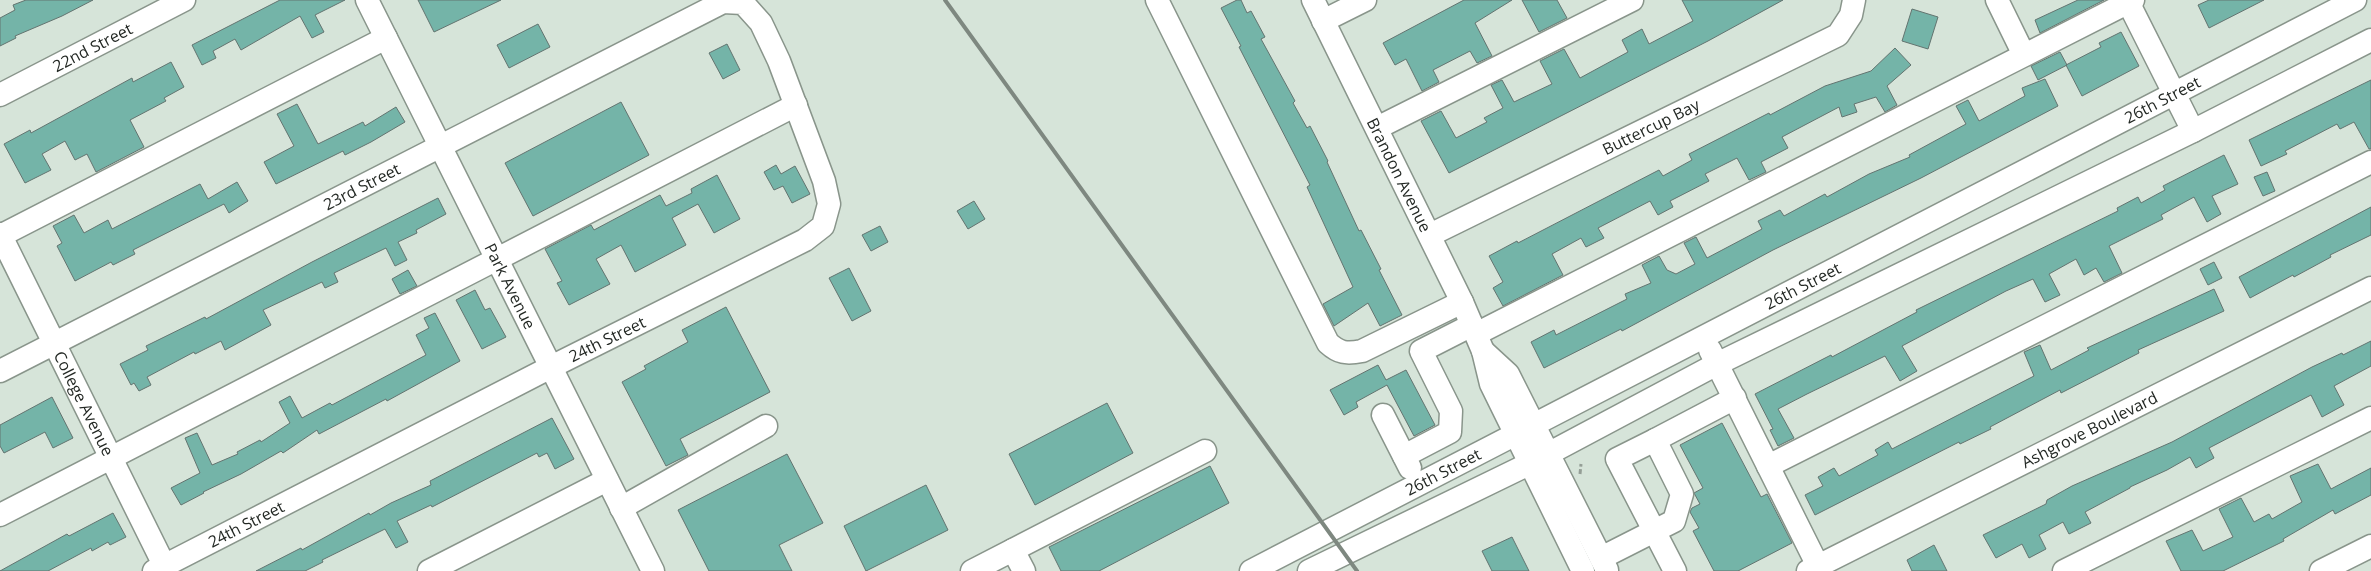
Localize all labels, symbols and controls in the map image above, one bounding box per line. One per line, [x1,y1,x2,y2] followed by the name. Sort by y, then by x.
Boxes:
[49,17,136,77] street label: 22nd Street
[2121,71,2204,128] street label: 26th Street
[1599,93,1704,160] street label: Buttercup Bay
[1362,114,1437,236] street label: Brandon Avenue
[319,158,404,215] street label: 23rd Street
[480,239,541,333] street label: Park Avenue
[1761,257,1845,314] street label: 26th Street
[565,311,649,367] street label: 24th Street
[49,347,119,459] street label: College Avenue
[2018,386,2161,473] street label: Ashgrove Boulevard
[1401,443,1485,501] street label: 26th Street
[204,495,288,553] street label: 24th Street

